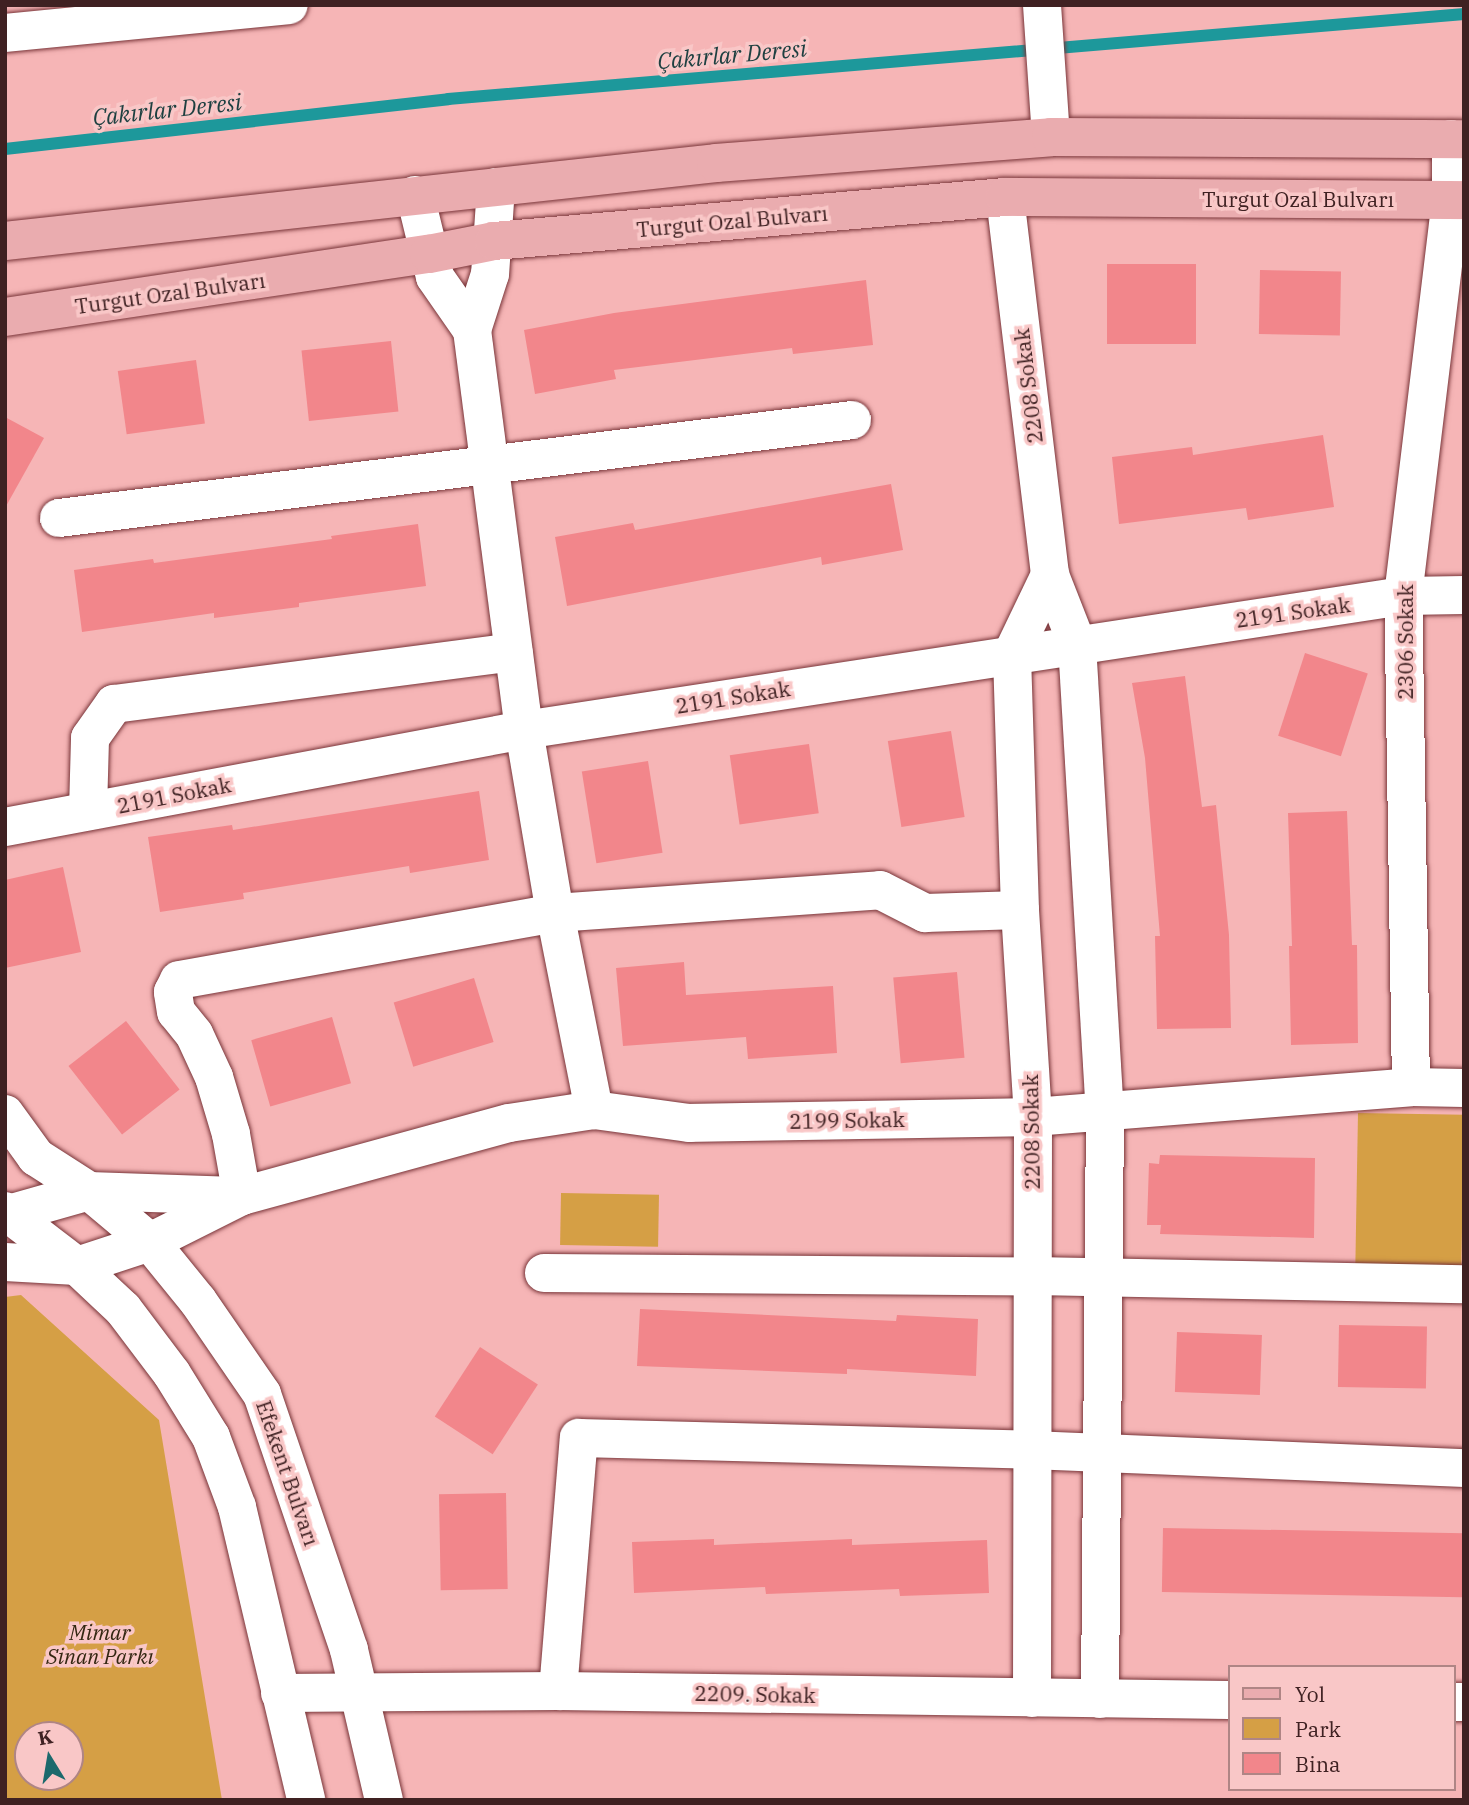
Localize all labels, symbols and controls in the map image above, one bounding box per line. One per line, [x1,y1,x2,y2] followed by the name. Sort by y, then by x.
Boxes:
[656,34,808,74] water label: Çakırlar Deresi
[91,87,243,131] water label: Çakırlar Deresi
[1202,186,1394,212] street label: Turgut Ozal Bulvarı
[635,200,829,242] street label: Turgut Ozal Bulvarı
[73,267,267,319] street label: Turgut Ozal Bulvarı
[1008,327,1048,445] street label: 2208 Sokak
[1392,584,1418,700] street label: 2306 Sokak
[1234,591,1352,633] street label: 2191 Sokak
[674,676,792,718] street label: 2191 Sokak
[115,772,233,818] street label: 2191 Sokak
[1017,1074,1045,1190] street label: 2208 Sokak
[789,1106,905,1134] street label: 2199 Sokak
[251,1397,325,1549] street label: Efekent Bulvarı
[46,1619,154,1669] park label: Mimar Sinan Parkı
[1228,1665,1455,1791] legend
[694,1680,816,1708] street label: 2209. Sokak
[1295,1680,1325,1708] text: Yol
[1295,1715,1341,1743] text: Park
[14,1721,84,1791] north arrow
[36,1724,55,1751] text: K
[1295,1750,1341,1778] text: Bina

